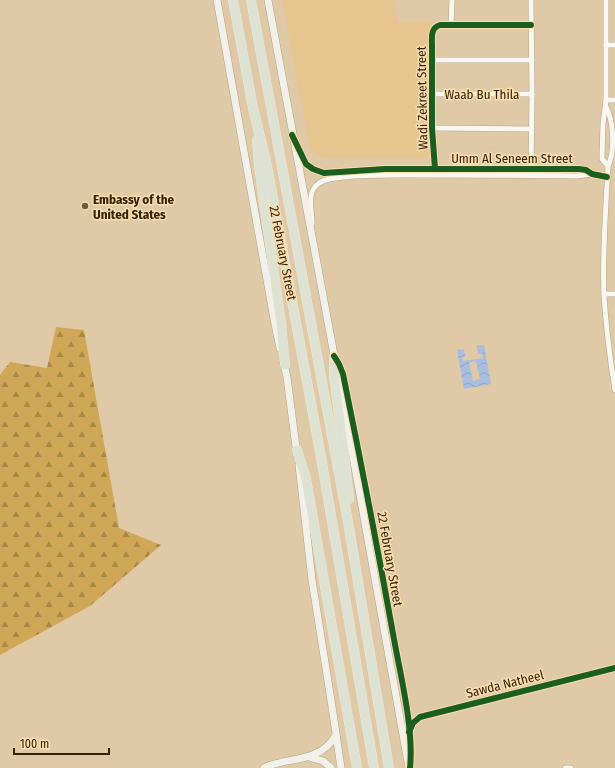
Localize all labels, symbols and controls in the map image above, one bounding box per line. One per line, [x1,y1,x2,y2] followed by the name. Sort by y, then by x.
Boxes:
[414,45,430,150] street label: Wadi Zekreet Street
[445,87,519,102] street label: Waab Bu Thila
[451,151,574,166] street label: Umm Al Seneem Street
[93,192,175,222] place label: Embassy of the United States
[80,201,90,211] marker: Embassy of the United States
[266,204,300,302] street label: 22 February Street
[374,510,406,608] street label: 22 February Street
[465,667,546,701] street label: Sawda Natheel
[14,730,109,756] scale bar
[20,737,49,751] text: 100 m

